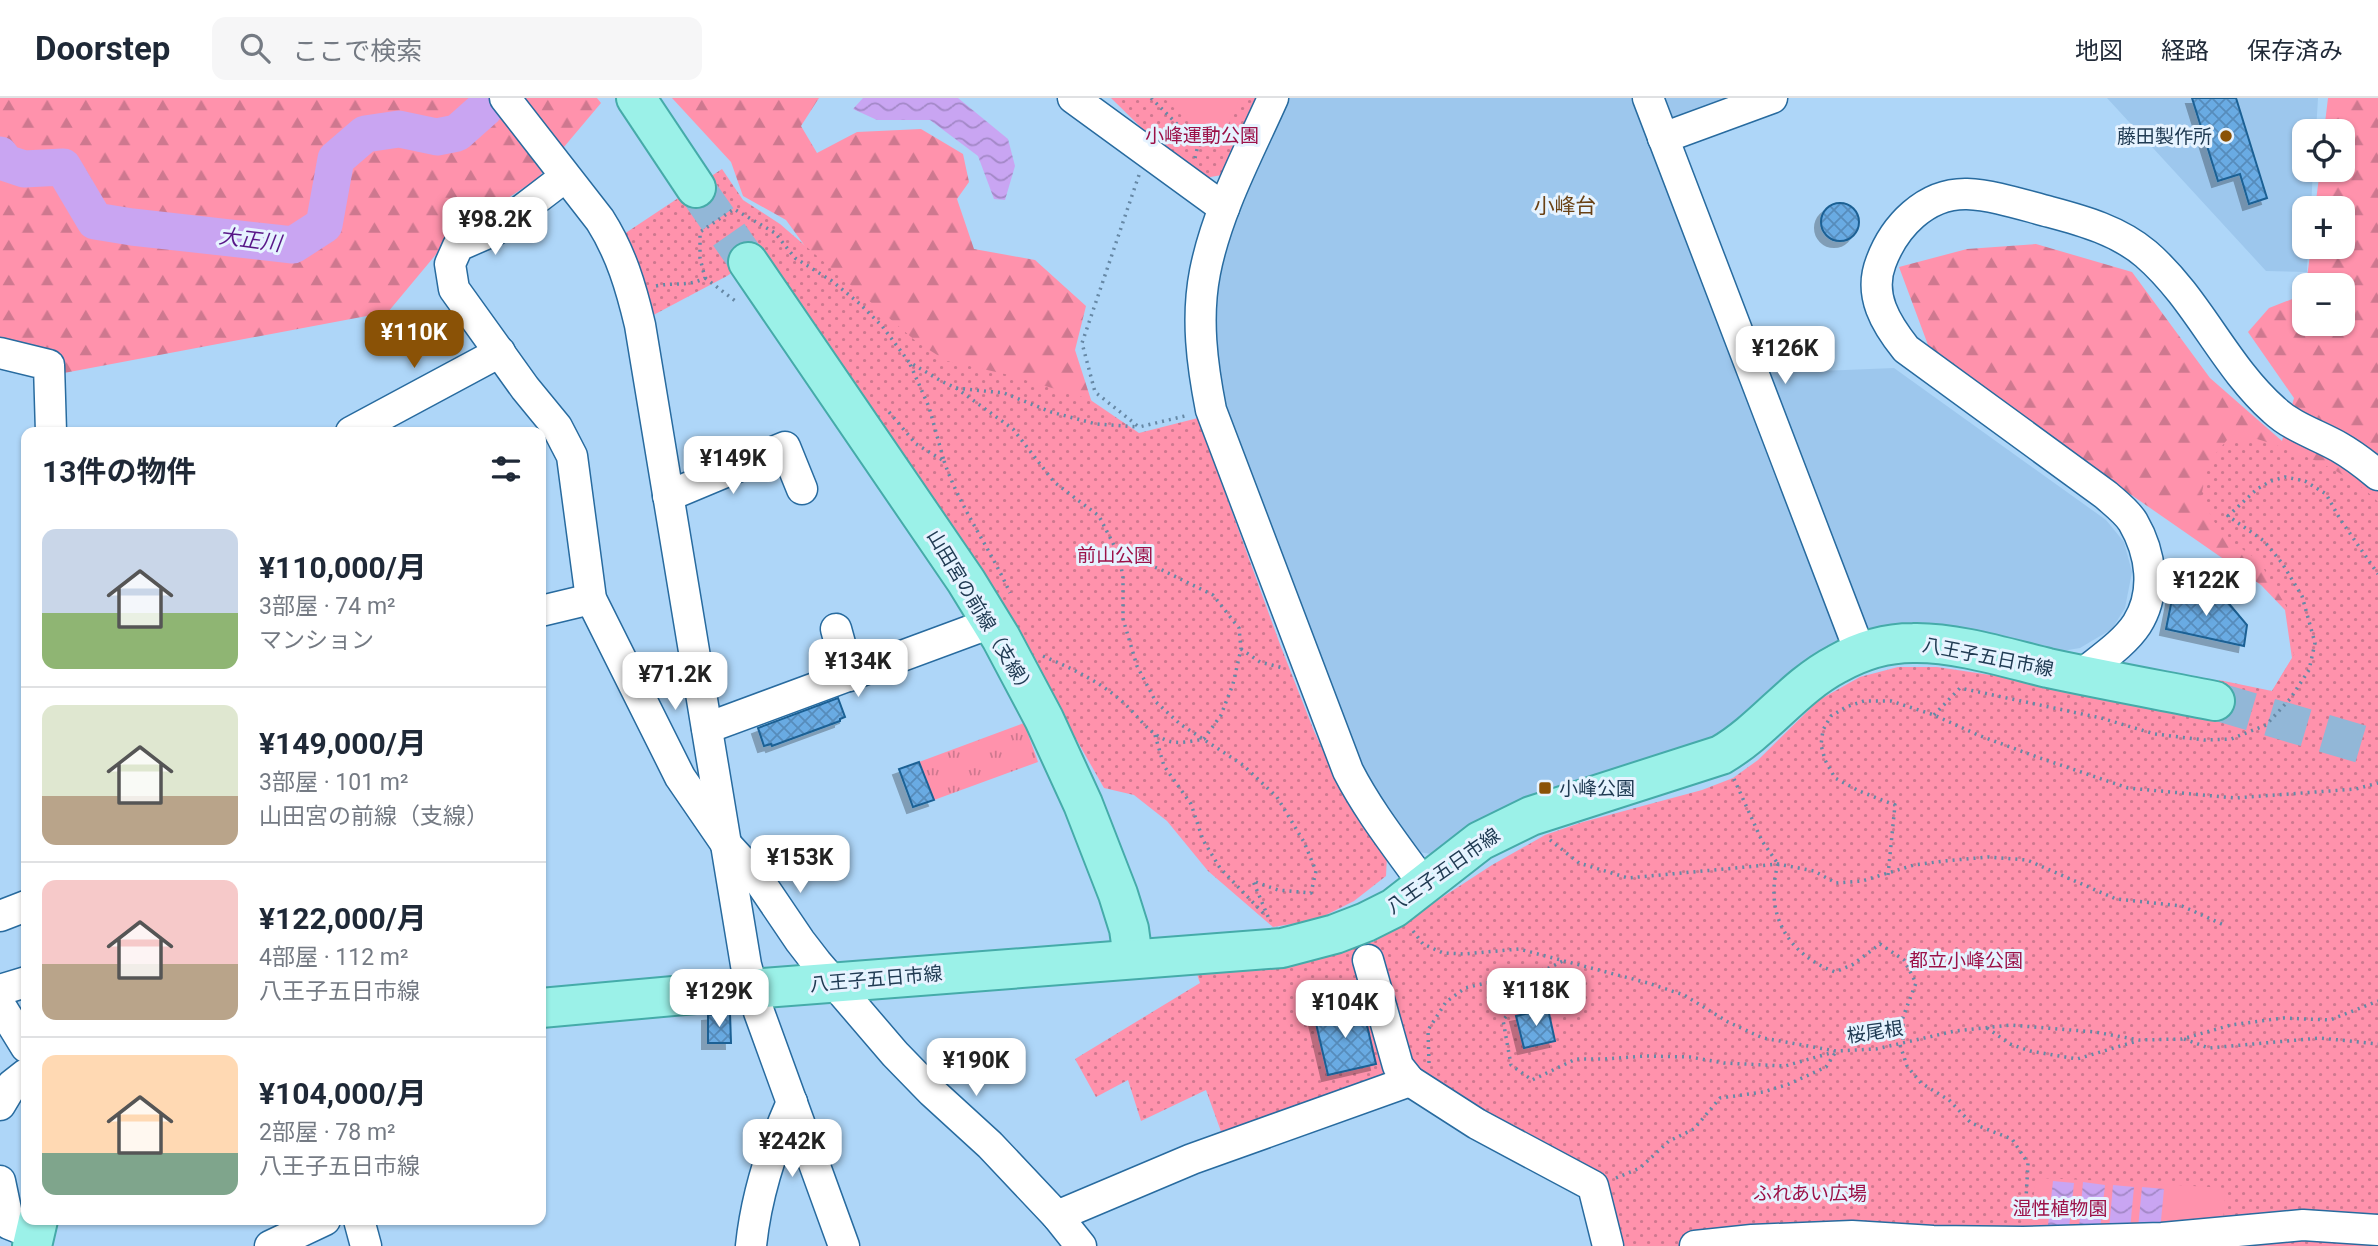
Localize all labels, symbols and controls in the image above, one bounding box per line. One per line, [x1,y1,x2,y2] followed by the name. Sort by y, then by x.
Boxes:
[212,17,702,80] search box
[35,29,170,68] text: Doorstep
[236,29,274,67] icon: search
[292,36,422,66] text: ここで検索
[2075,37,2123,65] text: 地図
[2161,37,2209,65] text: 経路
[2247,37,2343,65] text: 保存済み
[2292,119,2355,336] map controls
[2292,119,2355,182] button: locate
[1145,124,1259,147] park label: 小峰運動公園
[2117,125,2212,148] place label: 藤田製作所
[2218,128,2234,144] marker: 藤田製作所
[1534,194,1597,218] district label: 小峰台
[2292,196,2355,259] button: +
[438,198,552,257] pin: ¥98.2K
[458,206,532,233] text: ¥98.2K
[217,224,285,256] water label: 大正川
[2292,273,2355,336] button: −
[365,310,463,370] pin: ¥110K
[381,319,447,346] text: ¥110K
[1736,327,1834,386] pin: ¥126K
[1752,335,1818,362] text: ¥126K
[684,436,782,496] pin: ¥149K
[700,445,766,472] text: ¥149K
[487,450,525,488] icon: filters
[42,454,196,489] text: 13件の物件
[922,526,1040,700] street label: 山田宮の前線（支線）
[1077,544,1153,567] park label: 前山公園
[259,550,427,585] text: ¥110,000/月
[98,557,182,641] icon: home
[2157,559,2255,618] pin: ¥122K
[2173,567,2239,594] text: ¥122K
[259,593,396,620] text: 3部屋 · 74 m²
[259,627,374,654] text: マンション
[1921,633,2055,681] street label: 八王子五日市線
[809,640,907,699] pin: ¥134K
[825,648,891,675] text: ¥134K
[618,652,732,712] pin: ¥71.2K
[638,661,712,688] text: ¥71.2K
[259,726,427,761] text: ¥149,000/月
[98,733,182,817] icon: home
[259,769,408,796] text: 3部屋 · 101 m²
[1559,777,1635,800] place label: 小峰公園
[1537,780,1553,796] marker: 小峰公園
[259,803,489,830] text: 山田宮の前線（支線）
[1382,823,1504,919] street label: 八王子五日市線
[751,836,849,895] pin: ¥153K
[767,844,833,871] text: ¥153K
[259,901,427,936] text: ¥122,000/月
[98,908,182,992] icon: home
[259,944,408,971] text: 4部屋 · 112 m²
[1909,949,2023,972] park label: 都立小峰公園
[809,962,943,996] street label: 八王子五日市線
[1487,968,1585,1028] pin: ¥118K
[670,970,768,1029] pin: ¥129K
[1503,977,1569,1004] text: ¥118K
[259,978,420,1005] text: 八王子五日市線
[686,978,752,1005] text: ¥129K
[1296,981,1394,1040] pin: ¥104K
[1312,989,1378,1016] text: ¥104K
[1845,1017,1905,1047] street label: 桜尾根
[927,1038,1025,1098] pin: ¥190K
[943,1047,1009,1074] text: ¥190K
[259,1076,427,1111] text: ¥104,000/月
[98,1083,182,1167] icon: home
[259,1119,396,1146] text: 2部屋 · 78 m²
[743,1119,841,1179] pin: ¥242K
[759,1128,825,1155] text: ¥242K
[259,1153,420,1180] text: 八王子五日市線
[1753,1182,1867,1205] park label: ふれあい広場
[2012,1197,2108,1220] park label: 湿性植物園

